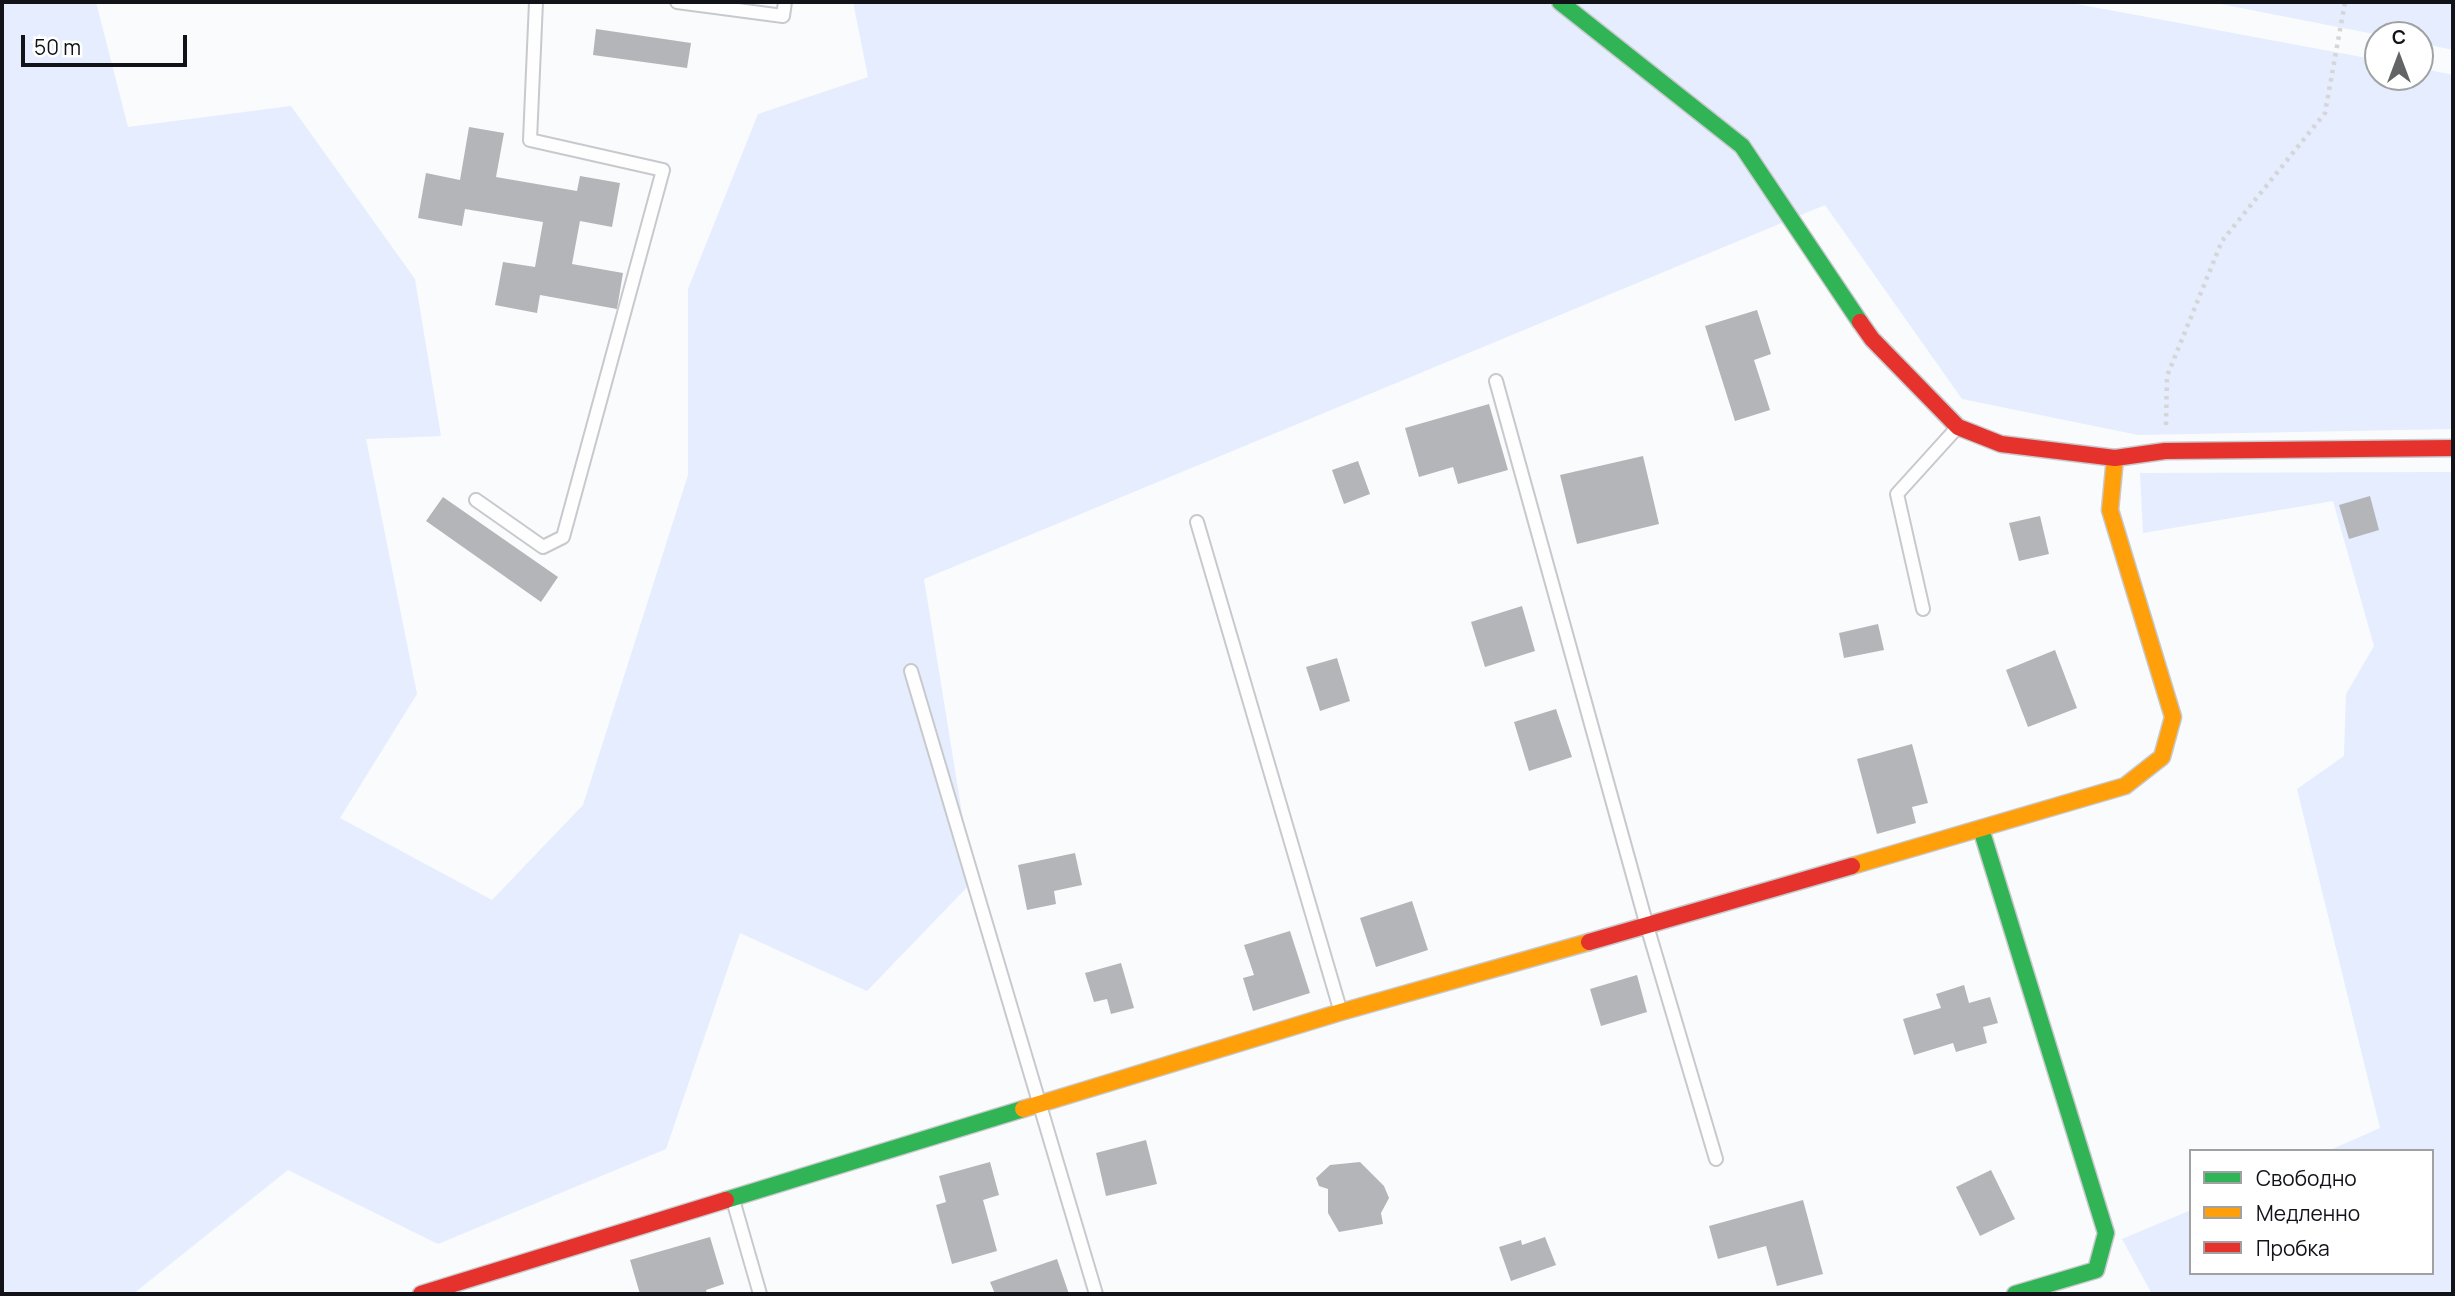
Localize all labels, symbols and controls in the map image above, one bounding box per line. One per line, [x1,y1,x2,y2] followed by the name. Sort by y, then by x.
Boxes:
[24,21,191,65] scale bar
[2364,21,2434,91] north arrow
[2392,24,2406,50] text: С
[34,33,81,61] text: 50 m
[2189,1149,2434,1275] legend
[2256,1164,2357,1192] text: Свободно
[2256,1199,2360,1227] text: Медленно
[2256,1234,2330,1262] text: Пробка

